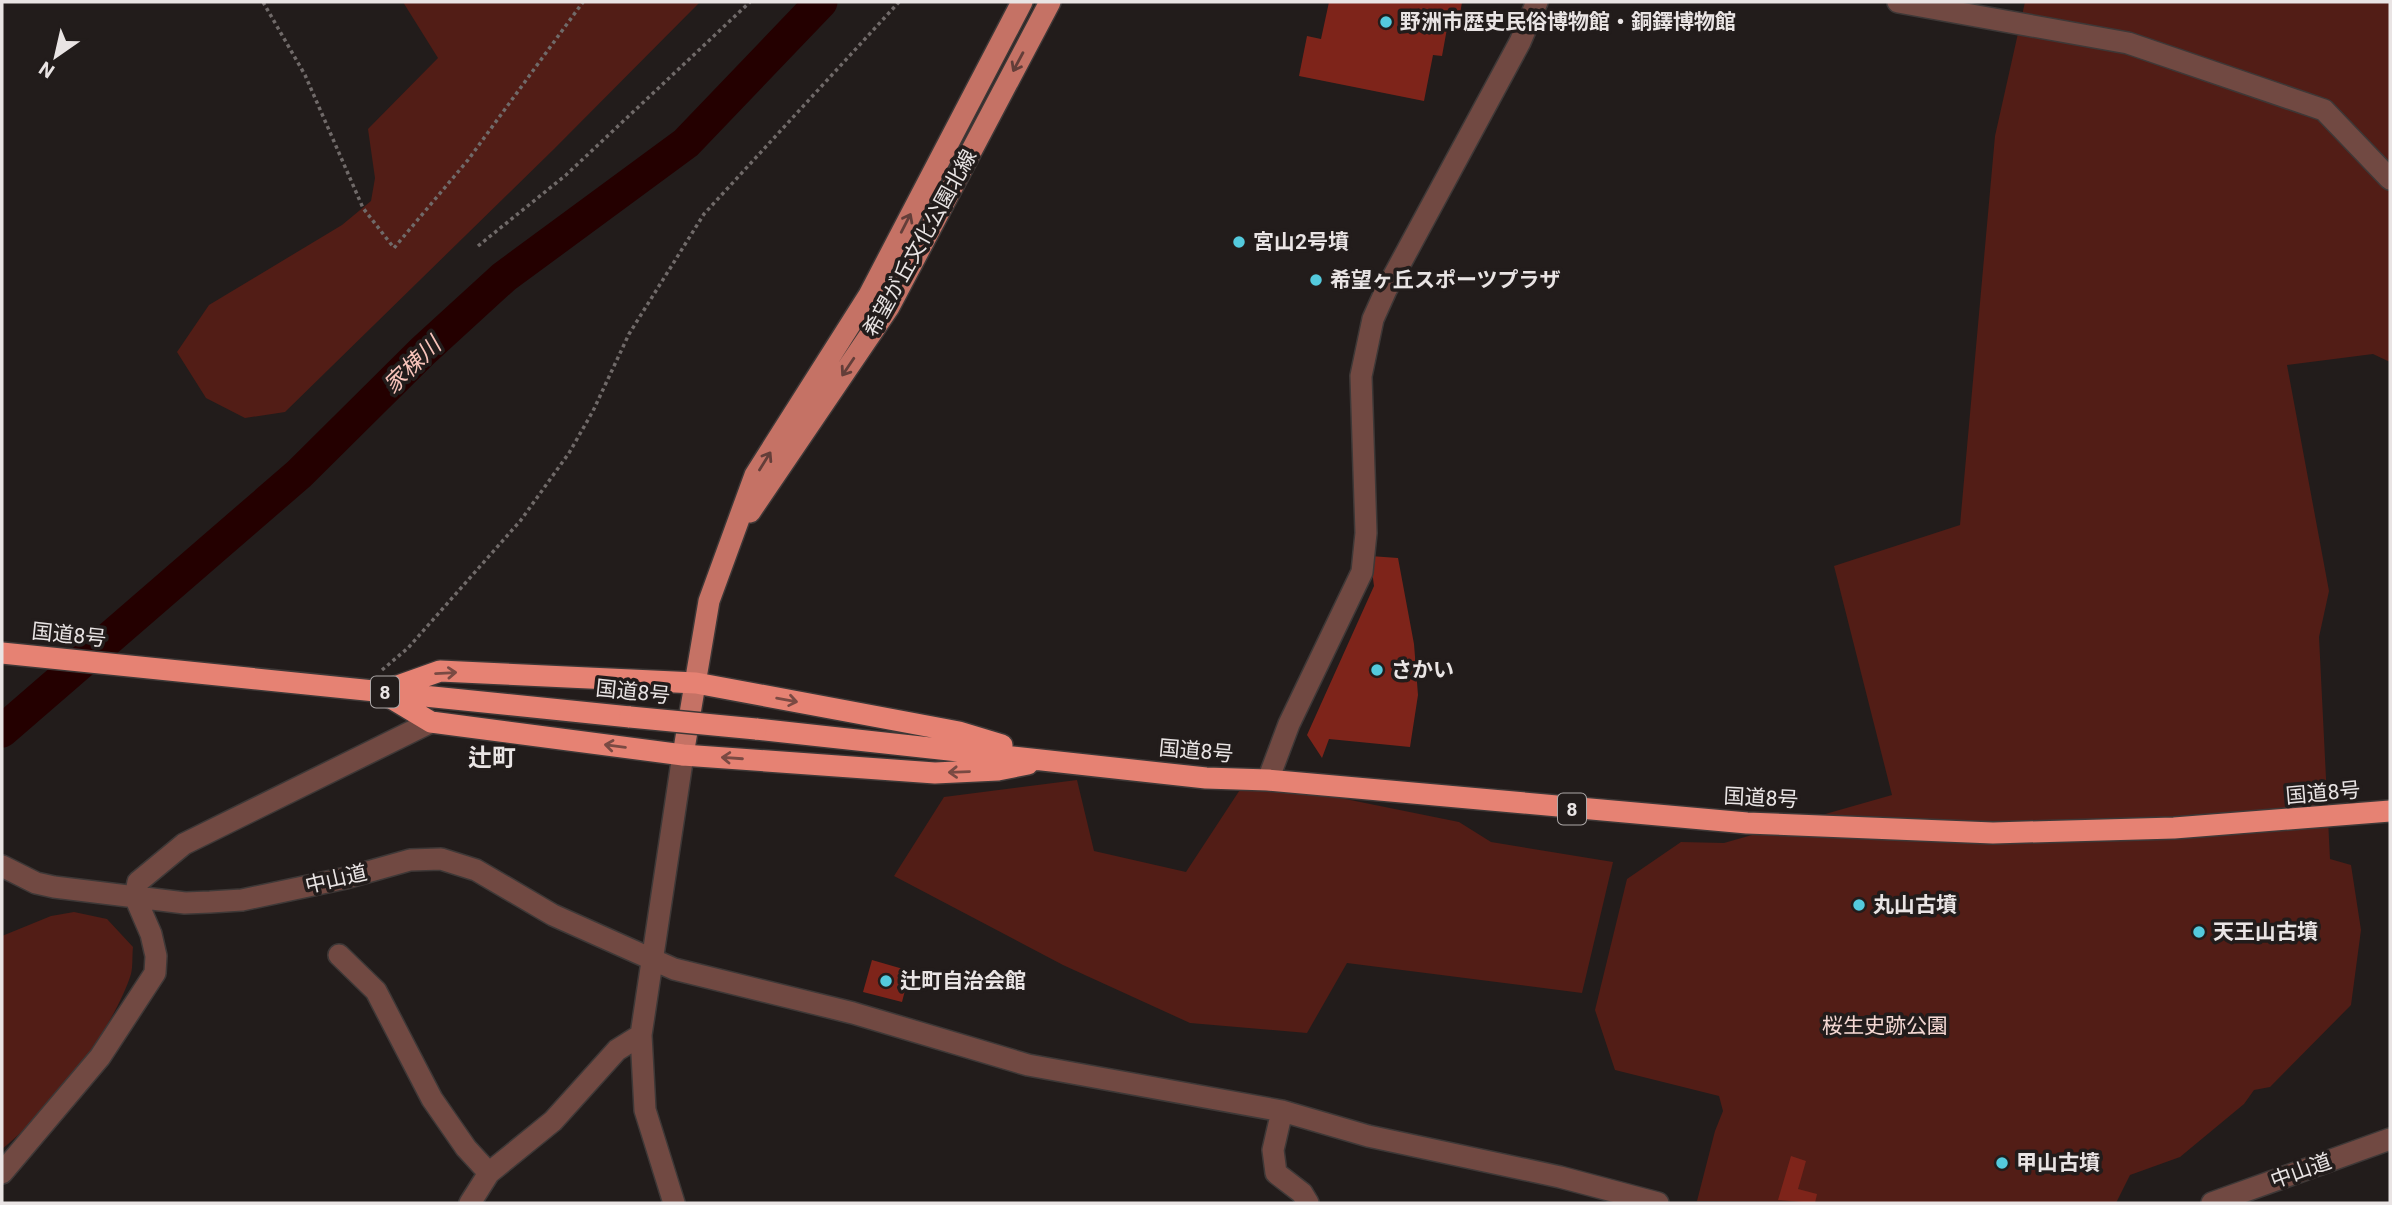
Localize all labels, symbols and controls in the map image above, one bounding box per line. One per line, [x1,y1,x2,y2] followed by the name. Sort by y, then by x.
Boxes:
[1400,10,1736,34] place label: 野洲市歴史民俗博物館・銅鐸博物館
[1378,14,1394,30] marker: 野洲市歴史民俗博物館・銅鐸博物館
[21,21,91,91] north arrow
[1011,51,1024,72] one-way arrow
[35,56,59,83] text: N
[859,145,981,341] street label: 希望が丘文化公園北線
[900,214,914,234] one-way arrow
[1253,230,1349,254] place label: 宮山2号墳
[1231,234,1247,250] marker: 宮山2号墳
[1330,268,1561,292] place label: 希望ヶ丘スポーツプラザ
[1308,272,1324,288] marker: 希望ヶ丘スポーツプラザ
[378,330,449,399] water label: 家棟川
[841,357,855,376] one-way arrow
[758,451,772,471] one-way arrow
[31,619,107,651] street label: 国道8号
[1391,658,1454,682] place label: さかい
[1369,662,1385,678] marker: さかい
[434,666,457,679] one-way arrow
[595,676,671,708] street label: 国道8号
[371,677,399,708] road number: 8
[775,694,798,707] one-way arrow
[1158,736,1234,766] street label: 国道8号
[604,740,627,753] one-way arrow
[468,744,516,772] district label: 辻町
[721,751,744,764] one-way arrow
[948,765,971,778] one-way arrow
[2285,778,2361,808] street label: 国道8号
[1723,784,1799,812] street label: 国道8号
[1558,794,1586,824] road number: 8
[303,860,369,898] street label: 中山道
[1873,893,1957,917] place label: 丸山古墳
[1851,897,1867,913] marker: 丸山古墳
[2213,920,2318,944] place label: 天王山古墳
[2191,924,2207,940] marker: 天王山古墳
[900,969,1026,993] place label: 辻町自治会館
[878,973,894,989] marker: 辻町自治会館
[1822,1014,1948,1038] park label: 桜生史跡公園
[2267,1149,2335,1193] street label: 中山道
[2016,1151,2100,1175] place label: 甲山古墳
[1994,1155,2010,1171] marker: 甲山古墳

